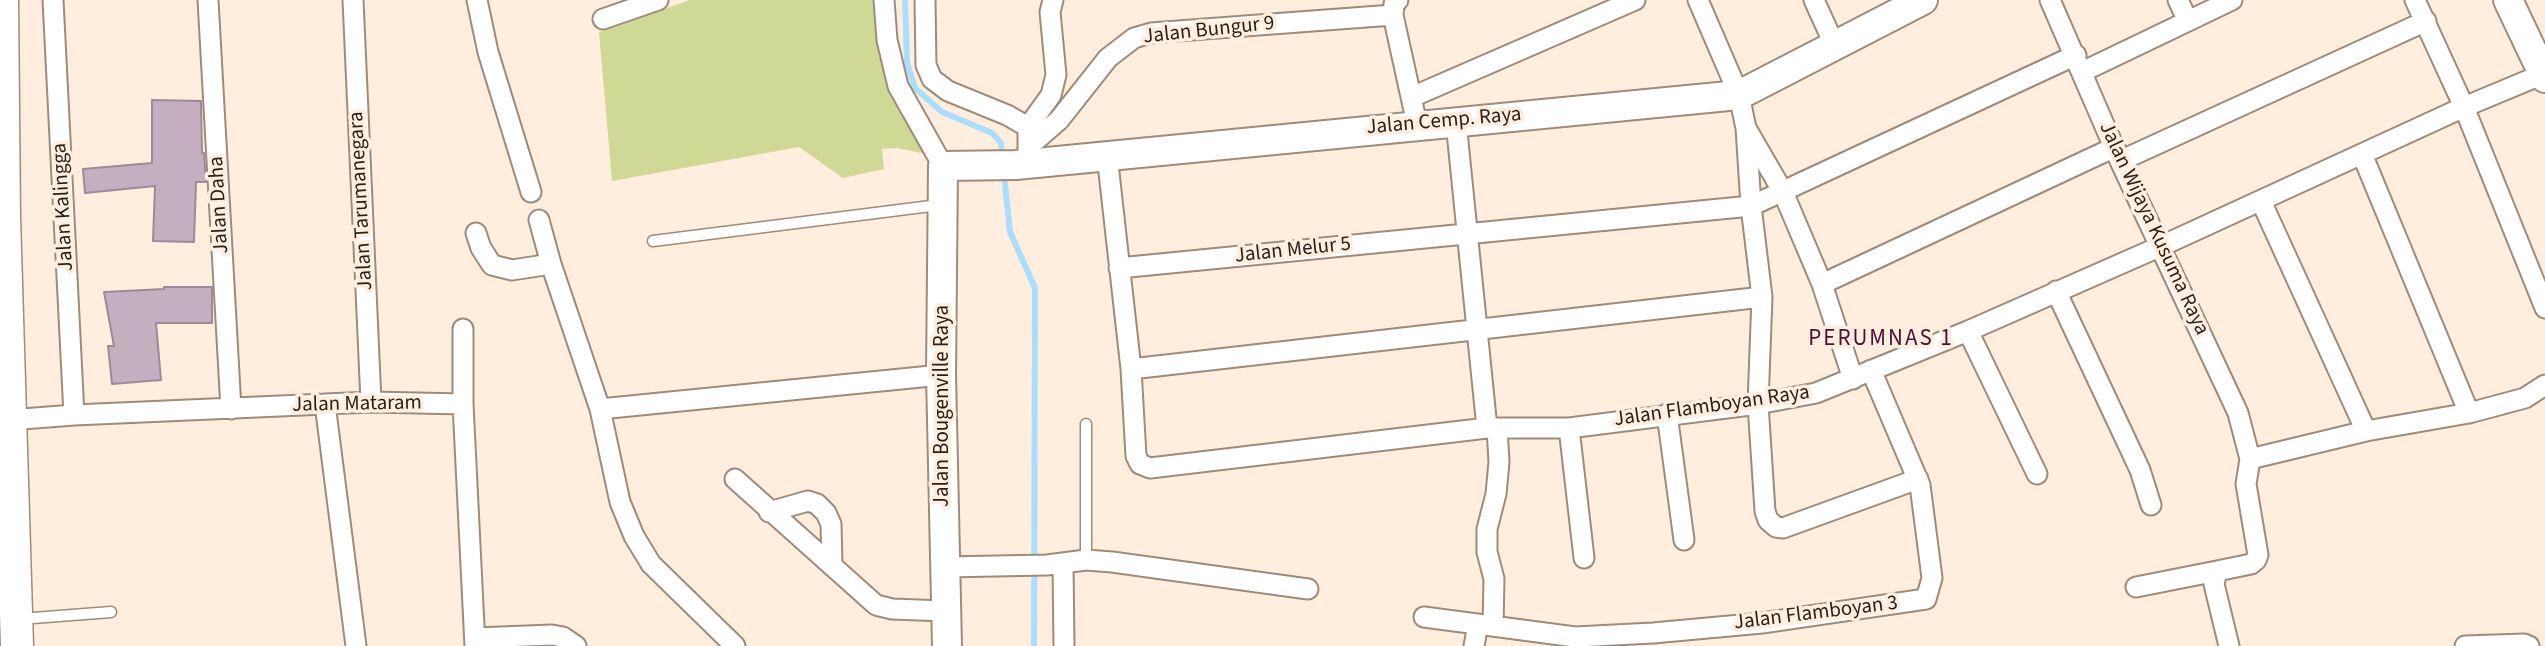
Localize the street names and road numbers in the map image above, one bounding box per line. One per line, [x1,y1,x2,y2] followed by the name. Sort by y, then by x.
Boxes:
[1142,12,1276,50] street label: Jalan Bungur 9
[1366,103,1522,141] street label: Jalan Cemp. Raya
[345,111,379,291] street label: Jalan Tarumanegara
[2093,119,2213,339] street label: Jalan Wijaya Kusuma Raya
[48,142,80,272] street label: Jalan Kalingga
[205,156,235,254] street label: Jalan Daha
[1234,232,1352,270] street label: Jalan Melur 5
[930,305,956,507] street label: Jalan Bougenville Raya
[1613,381,1811,433] street label: Jalan Flamboyan Raya
[292,391,422,419] street label: Jalan Mataram
[1733,591,1899,637] street label: Jalan Flamboyan 3

